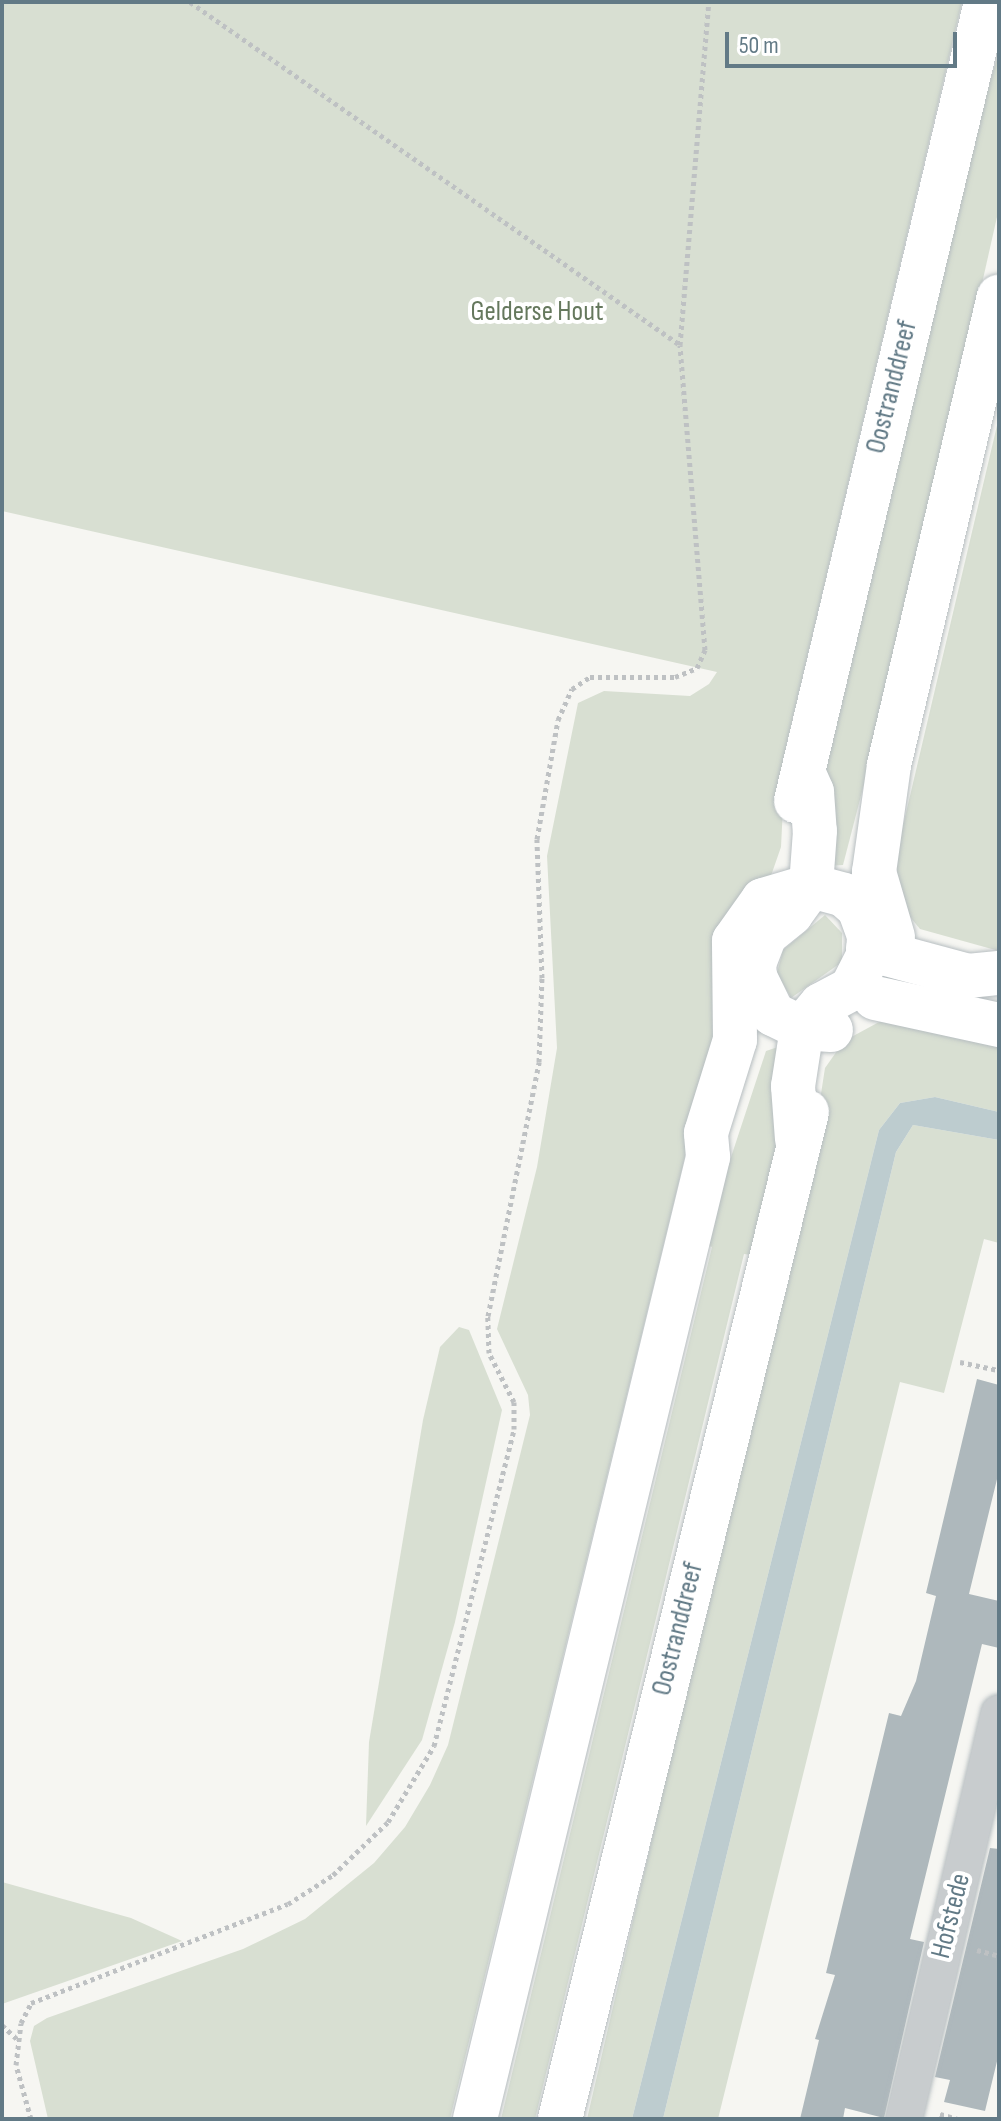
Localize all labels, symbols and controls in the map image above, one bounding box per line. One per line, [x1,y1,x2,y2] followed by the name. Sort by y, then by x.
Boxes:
[729,16,961,66] scale bar
[739,31,779,60] text: 50 m
[471,295,603,329] park label: Gelderse Hout
[859,317,925,457] street label: Oostranddreef
[645,1559,711,1699] street label: Oostranddreef
[924,1870,978,1962] street label: Hofstede

